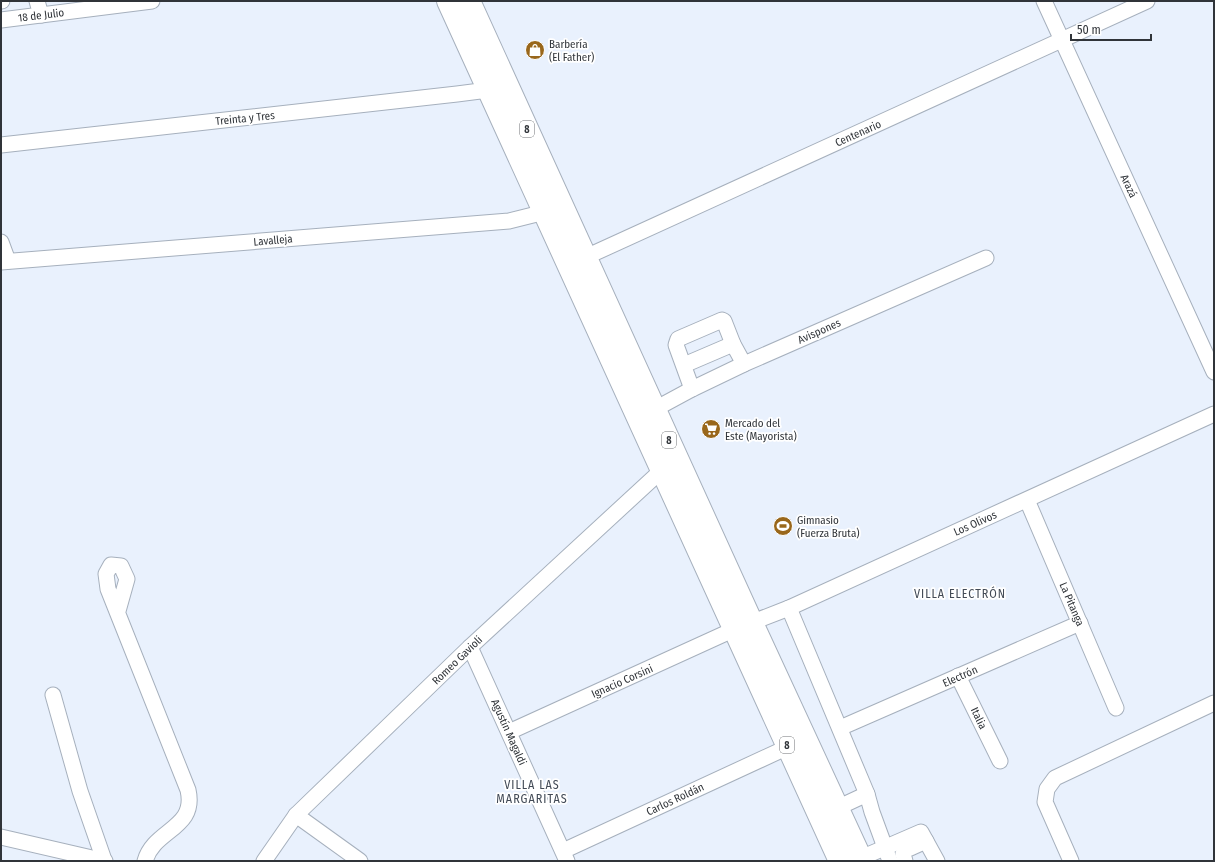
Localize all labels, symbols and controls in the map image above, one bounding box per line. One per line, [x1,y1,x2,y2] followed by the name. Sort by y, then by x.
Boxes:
[17,6,65,25] street label: 18 de Julio
[1071,16,1151,42] scale bar
[1077,23,1101,37] text: 50 m
[549,38,594,64] place label: Barbería (El Father)
[524,39,546,61] shop icon: Barbería (El Father)
[215,109,276,128] street label: Treinta y Tres
[833,117,883,149] street label: Centenario
[520,121,534,137] road number: 8
[1118,172,1140,200] street label: Arazá
[253,232,293,249] street label: Lavalleja
[796,316,843,347] street label: Avispones
[725,417,797,443] place label: Mercado del Este (Mayorista)
[700,418,722,440] supermarket icon: Mercado del Este (Mayorista)
[662,432,676,448] road number: 8
[952,508,999,539] street label: Los Olivos
[797,514,860,540] place label: Gimnasio (Fuerza Bruta)
[772,515,794,537] sports icon: Gimnasio (Fuerza Bruta)
[1056,580,1087,628] street label: La Pitanga
[914,586,1006,601] district label: VILLA ELECTRÓN
[430,633,485,687] street label: Romeo Gavioli
[589,662,655,701] street label: Ignacio Corsini
[941,663,980,690] street label: Electrón
[488,697,529,767] street label: Agustín Magaldi
[968,705,989,731] street label: Italia
[780,737,794,753] road number: 8
[496,778,568,806] district label: VILLA LAS MARGARITAS
[644,780,706,818] street label: Carlos Roldán

